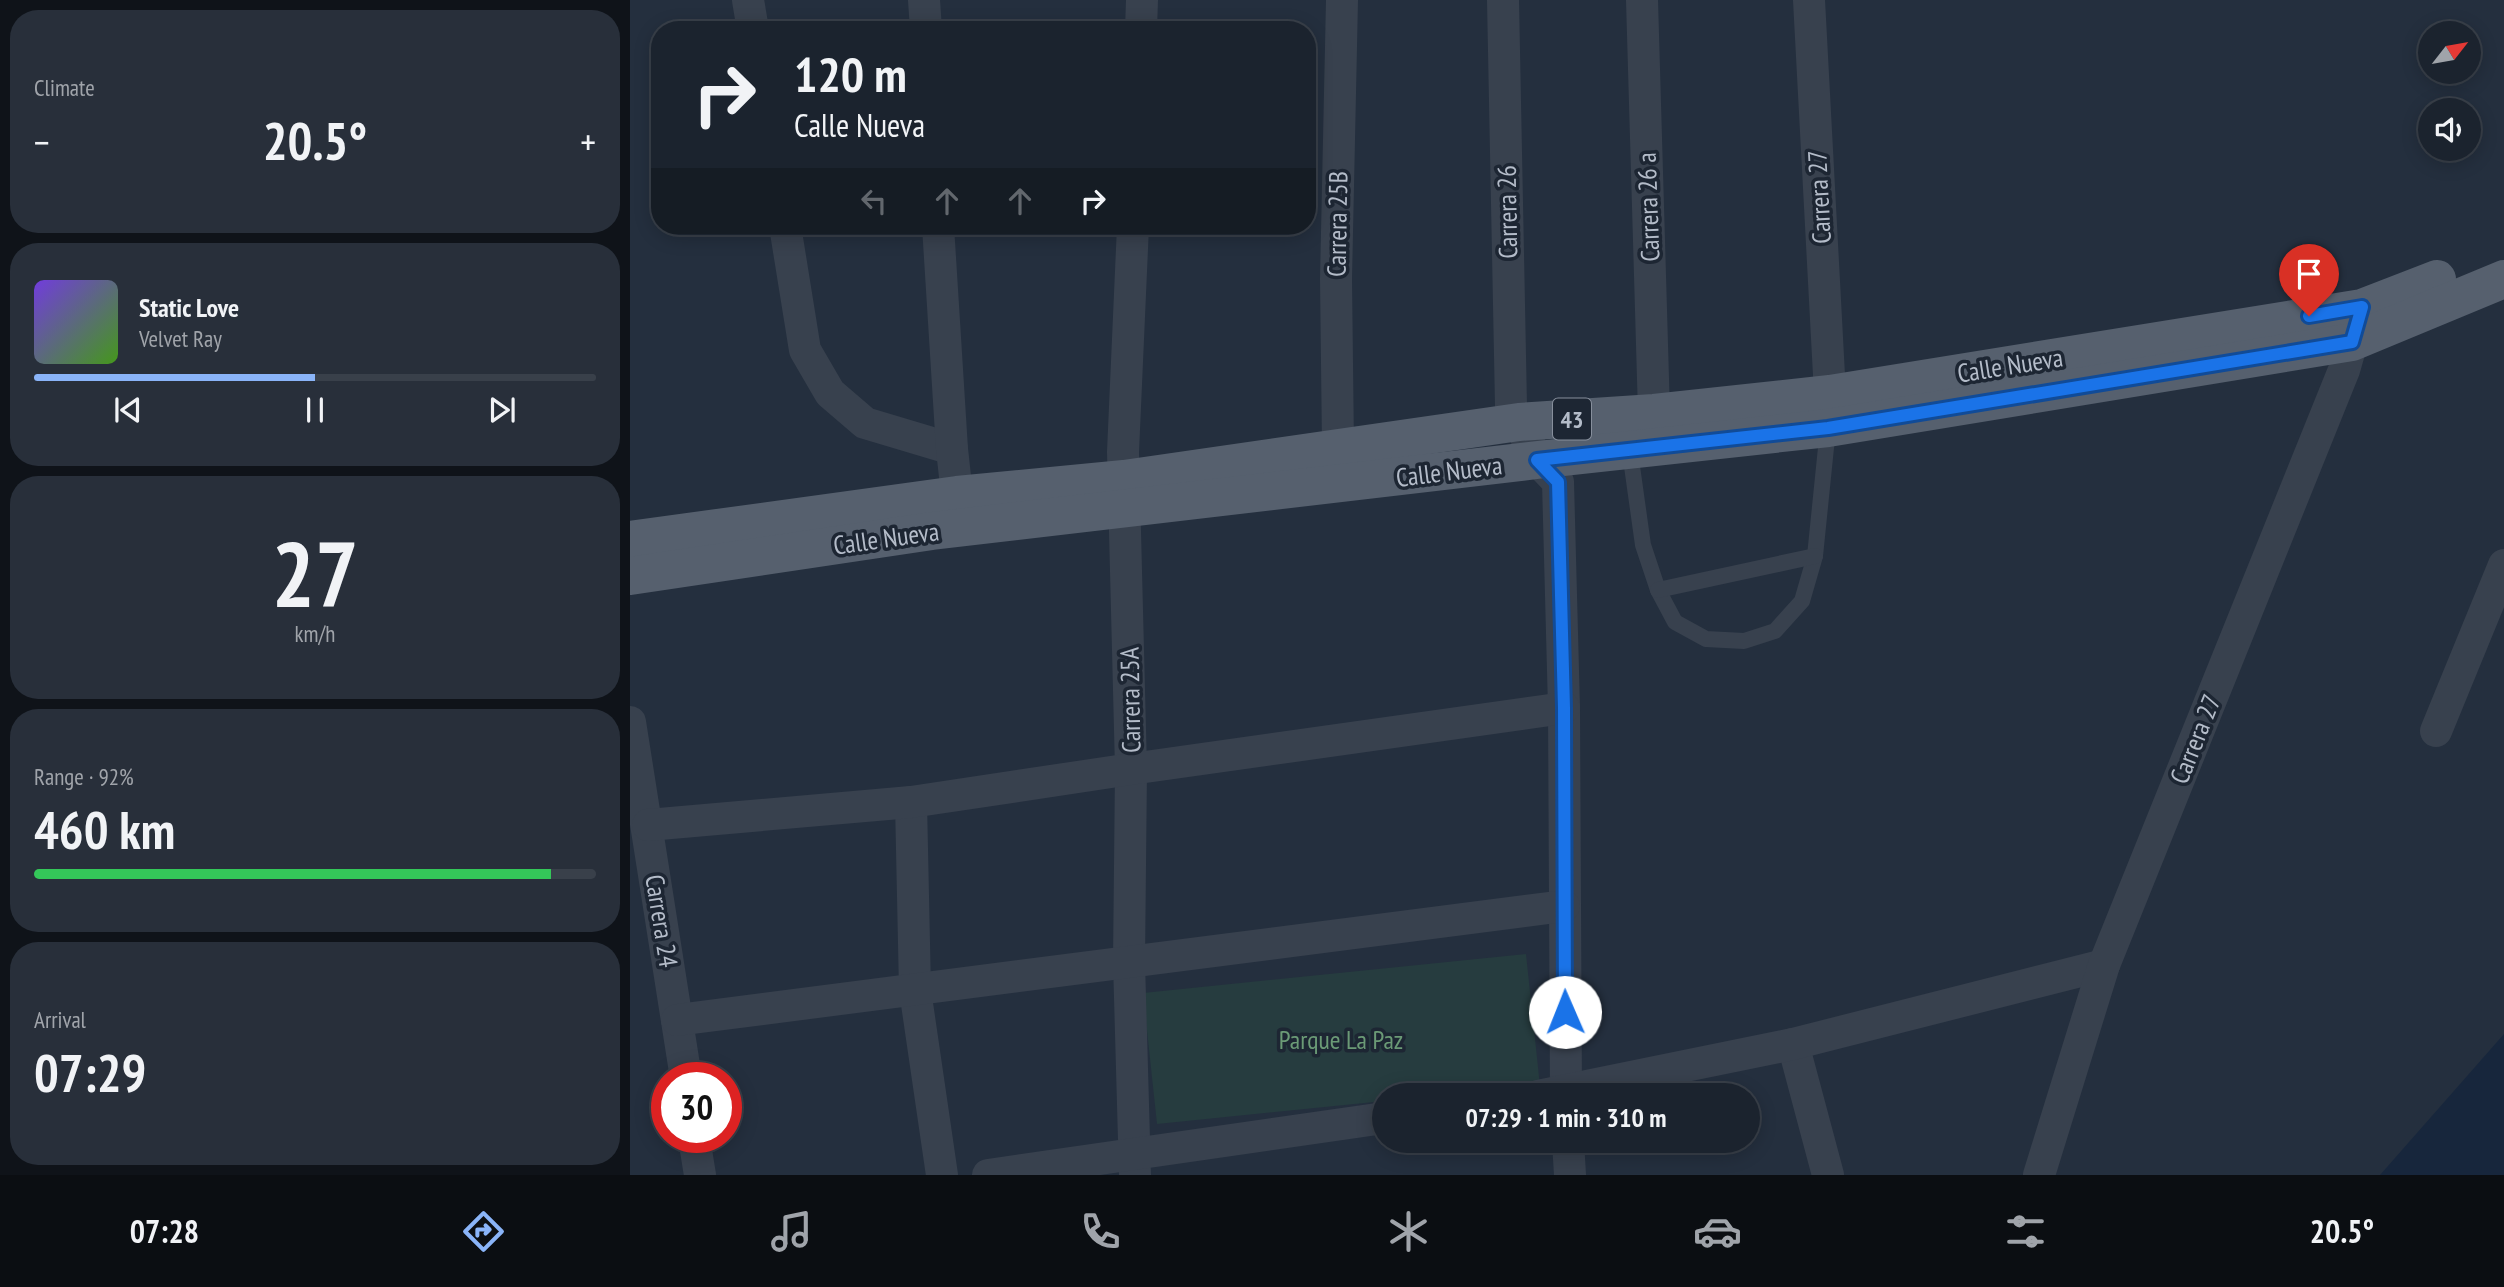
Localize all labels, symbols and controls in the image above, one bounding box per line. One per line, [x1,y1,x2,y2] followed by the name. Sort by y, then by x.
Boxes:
[2418,21,2482,84] north arrow
[2418,21,2481,161] map controls
[794,42,907,106] text: 120 m
[679,49,770,140] icon: right
[34,73,95,102] text: Climate
[2418,98,2481,161] button: sound
[794,104,925,146] text: Calle Nueva
[263,107,367,174] text: 20.5°
[34,117,50,166] text: −
[580,117,596,166] text: +
[1800,149,1838,245] street label: Carrera 27
[1630,152,1666,262] street label: Carrera 26 a
[1490,165,1524,259] street label: Carrera 26
[1320,171,1354,277] street label: Carrera 25B
[855,182,893,220] icon: left
[928,182,966,220] icon: ahead
[1001,182,1039,220] icon: ahead
[1074,182,1112,220] icon: right
[2279,244,2339,316] pin
[2290,255,2328,293] icon: arrive
[139,291,239,324] text: Static Love
[139,324,222,353] text: Velvet Ray
[1955,340,2065,390] street label: Calle Nueva
[109,391,147,429] icon: previous
[296,391,334,429] icon: pause
[483,391,521,429] icon: next
[1553,398,1591,440] road number: 43
[1394,448,1504,494] street label: Calle Nueva
[272,514,359,632] text: 27
[831,514,941,562] street label: Calle Nueva
[295,619,335,648] text: km/h
[1113,646,1147,753] street label: Carrera 25A
[2162,690,2228,788] street label: Carrera 27
[34,762,134,791] text: Range · 92%
[34,796,175,863] text: 460 km
[638,872,686,970] street label: Carrera 24
[1528,975,1602,1049] position arrow
[34,1005,86,1034] text: Arrival
[1279,1023,1403,1056] park label: Parque La Paz
[34,1039,146,1106] text: 07:29
[651,1062,742,1153] speed limit sign: 30
[1466,1101,1666,1134] text: 07:29 · 1 min · 310 m
[459,1207,508,1256] icon: directions
[767,1207,816,1256] icon: music
[1076,1207,1125,1256] icon: phone
[1384,1207,1433,1256] icon: climate
[1693,1207,1742,1256] icon: car
[2001,1207,2050,1256] icon: filters
[130,1210,199,1252] text: 07:28
[2310,1210,2374,1252] text: 20.5°

